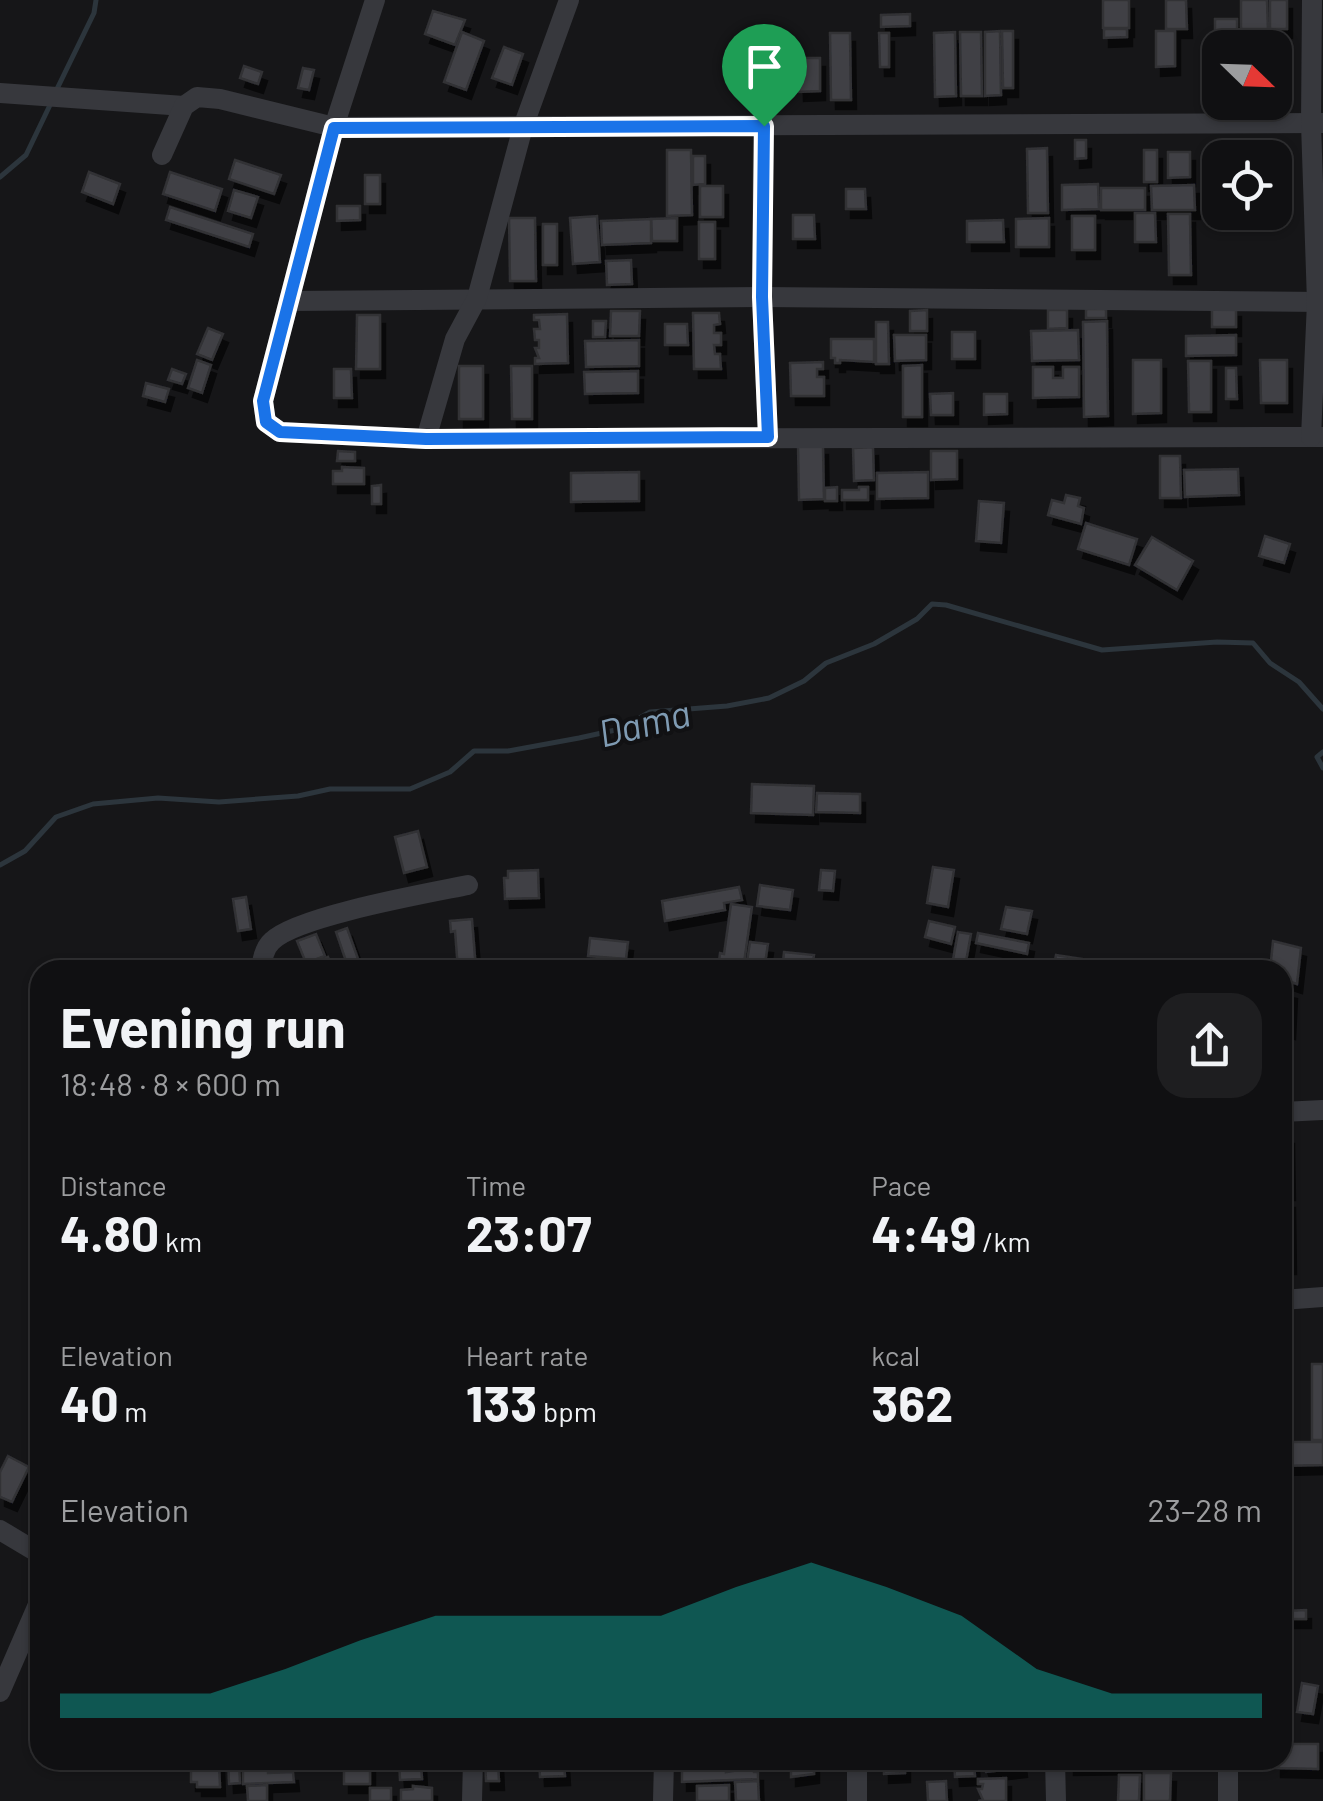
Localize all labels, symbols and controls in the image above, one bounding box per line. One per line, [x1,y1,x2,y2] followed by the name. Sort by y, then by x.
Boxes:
[722,24,807,127] pin
[1202,30,1292,120] north arrow
[1202,30,1292,230] map controls
[737,39,792,94] icon: arrive
[1202,140,1292,230] button: locate
[593,688,695,756] water label: Dama
[60,993,346,1059] text: Evening run
[1157,993,1262,1098] button: share
[60,1064,281,1102] text: 18:48 · 8 × 600 m
[60,1168,167,1202] text: Distance
[466,1168,526,1202] text: Time
[871,1168,932,1202] text: Pace
[60,1202,159,1262] text: 4.80
[466,1202,591,1262] text: 23:07
[871,1202,977,1262] text: 4:49
[159,1224,202,1258] text: km
[977,1224,1031,1258] text: /km
[60,1338,173,1372] text: Elevation
[466,1338,588,1372] text: Heart rate
[871,1338,920,1372] text: kcal
[60,1372,119,1432] text: 40
[466,1372,537,1432] text: 133
[871,1372,953,1432] text: 362
[119,1394,148,1428] text: m
[537,1394,597,1428] text: bpm
[60,1490,189,1528] text: Elevation
[1147,1490,1262,1528] text: 23–28 m

